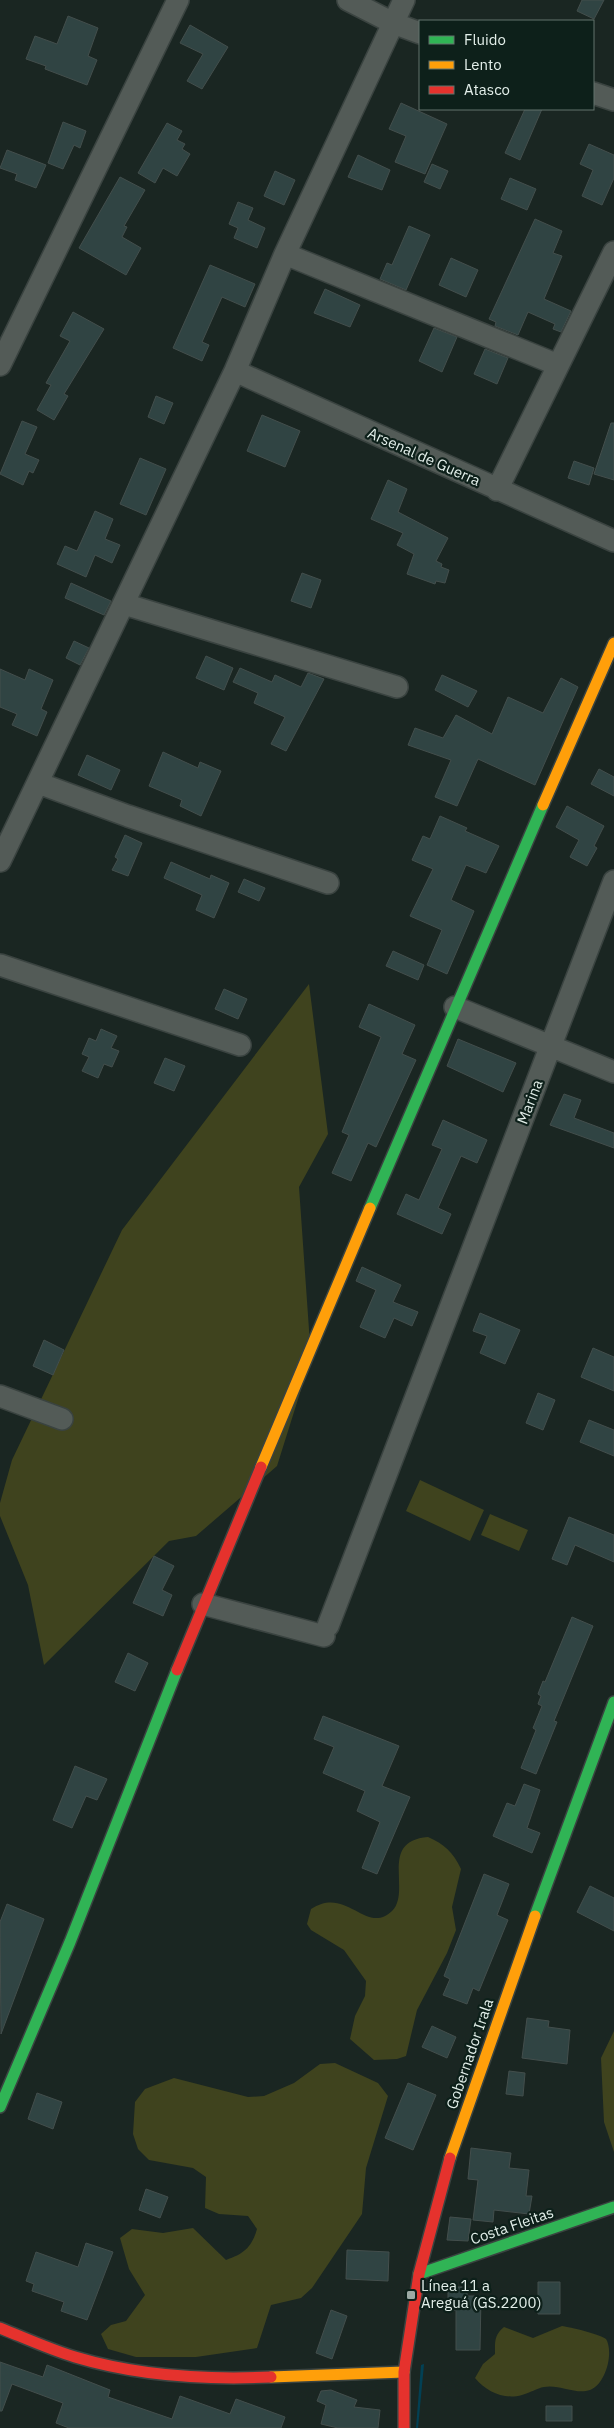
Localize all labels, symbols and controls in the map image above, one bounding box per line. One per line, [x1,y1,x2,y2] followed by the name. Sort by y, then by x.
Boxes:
[419,20,594,110] legend
[464,30,506,49] text: Fluido
[464,55,502,74] text: Lento
[464,80,510,99] text: Atasco
[365,423,484,490] street label: Arsenal de Guerra
[512,1077,547,1127] street label: Marina
[442,1996,497,2112] street label: Gobernador Irala
[468,2202,556,2249] street label: Costa Fleitas
[421,2276,541,2312] place label: Línea 11 a Areguá (GS.2200)
[405,2289,417,2301] marker: Línea 11 a Areguá (GS.2200)

